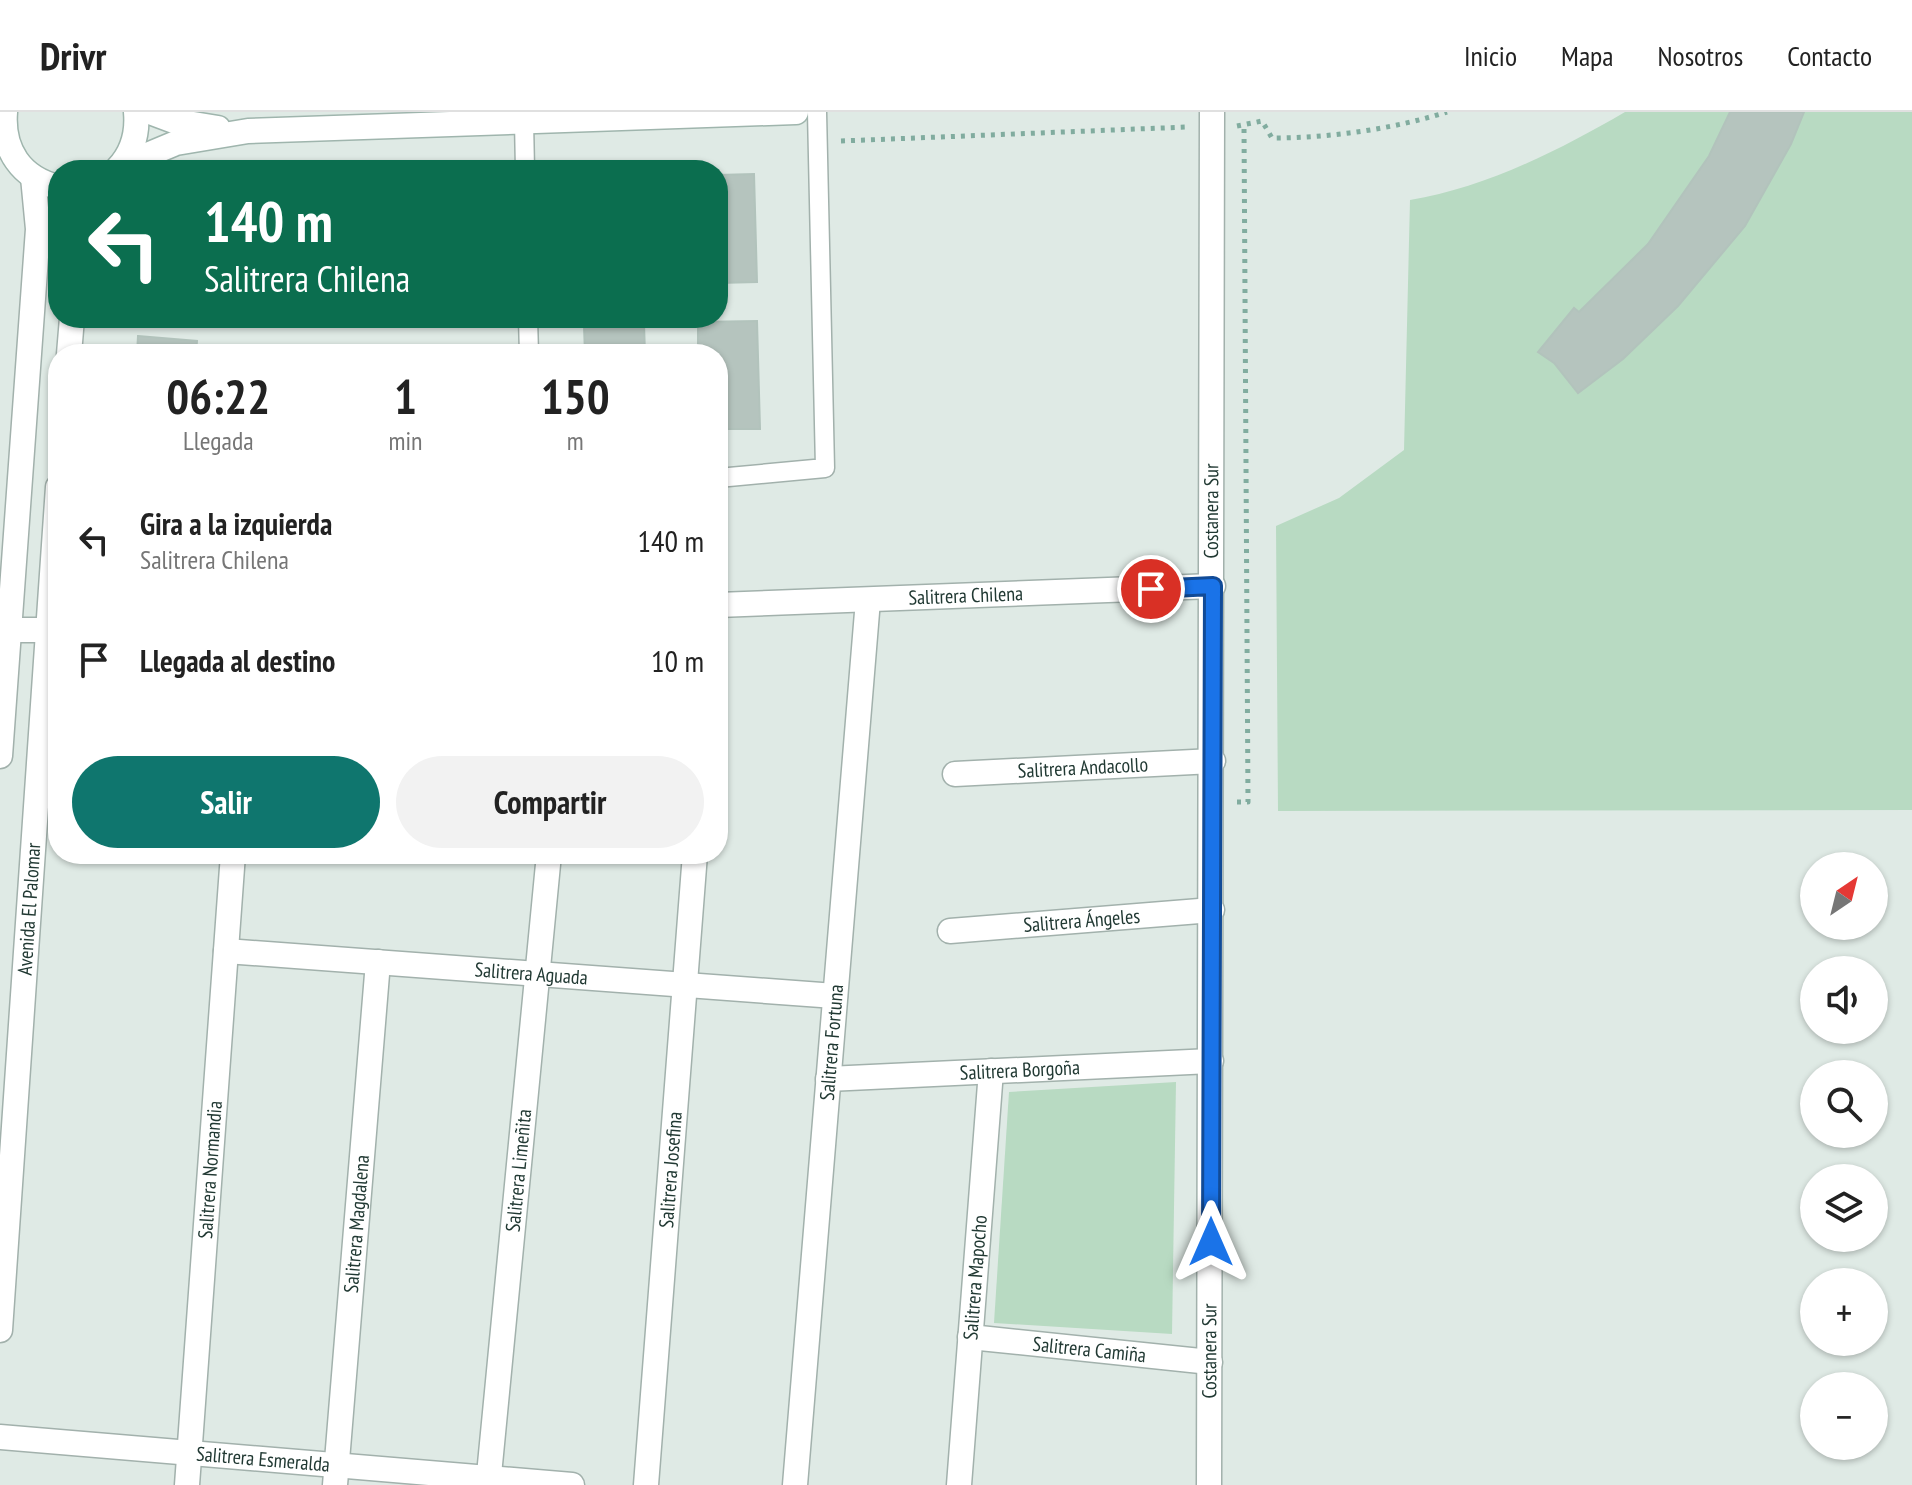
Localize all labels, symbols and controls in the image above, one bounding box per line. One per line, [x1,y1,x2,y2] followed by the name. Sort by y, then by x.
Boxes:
[40,31,106,80] text: Drivr
[1464,37,1517,74] text: Inicio
[1561,37,1613,74] text: Mapa
[1657,37,1743,74] text: Nosotros
[1787,37,1872,74] text: Contacto
[204,185,333,257] text: 140 m
[72,192,176,296] icon: left
[204,255,410,302] text: Salitrera Chilena
[166,365,270,427] text: 06:22
[394,365,417,427] text: 1
[541,365,610,427] text: 150
[183,424,254,457] text: Llegada
[388,424,422,457] text: min
[567,424,584,457] text: m
[1198,463,1224,559] street label: Costanera Sur
[140,504,332,543] text: Gira a la izquierda
[72,518,116,562] icon: left
[638,521,704,560] text: 140 m
[140,543,289,576] text: Salitrera Chilena
[1117,555,1185,623] pin
[1129,567,1173,611] icon: arrive
[908,580,1024,611] street label: Salitrera Chilena
[72,638,116,682] icon: arrive
[140,641,335,680] text: Llegada al destino
[651,641,704,680] text: 10 m
[1017,751,1149,784] street label: Salitrera Andacollo
[72,756,380,848] button: Salir
[396,756,704,848] button: Compartir
[11,841,47,976] street label: Avenida El Palomar
[1800,852,1888,940] north arrow
[1800,852,1888,1460] map controls
[1022,903,1141,938] street label: Salitrera Ángeles
[474,956,589,991] street label: Salitrera Aguada
[1800,956,1888,1044] button: sound
[814,983,849,1102] street label: Salitrera Fortuna
[959,1054,1080,1086] street label: Salitrera Borgoña
[1800,1060,1888,1148] button: search
[192,1100,228,1240] street label: Salitrera Normandia
[500,1108,537,1233] street label: Salitrera Limeñita
[653,1111,688,1229] street label: Salitrera Josefina
[338,1154,375,1294] street label: Salitrera Magdalena
[1800,1164,1888,1252] button: layers
[1169,1200,1253,1284] position arrow
[957,1214,993,1341] street label: Salitrera Mapocho
[1800,1268,1888,1356] button: +
[1196,1303,1222,1399] street label: Costanera Sur
[1032,1331,1147,1368] street label: Salitrera Camiña
[1800,1372,1888,1460] button: −
[195,1441,331,1478] street label: Salitrera Esmeralda

